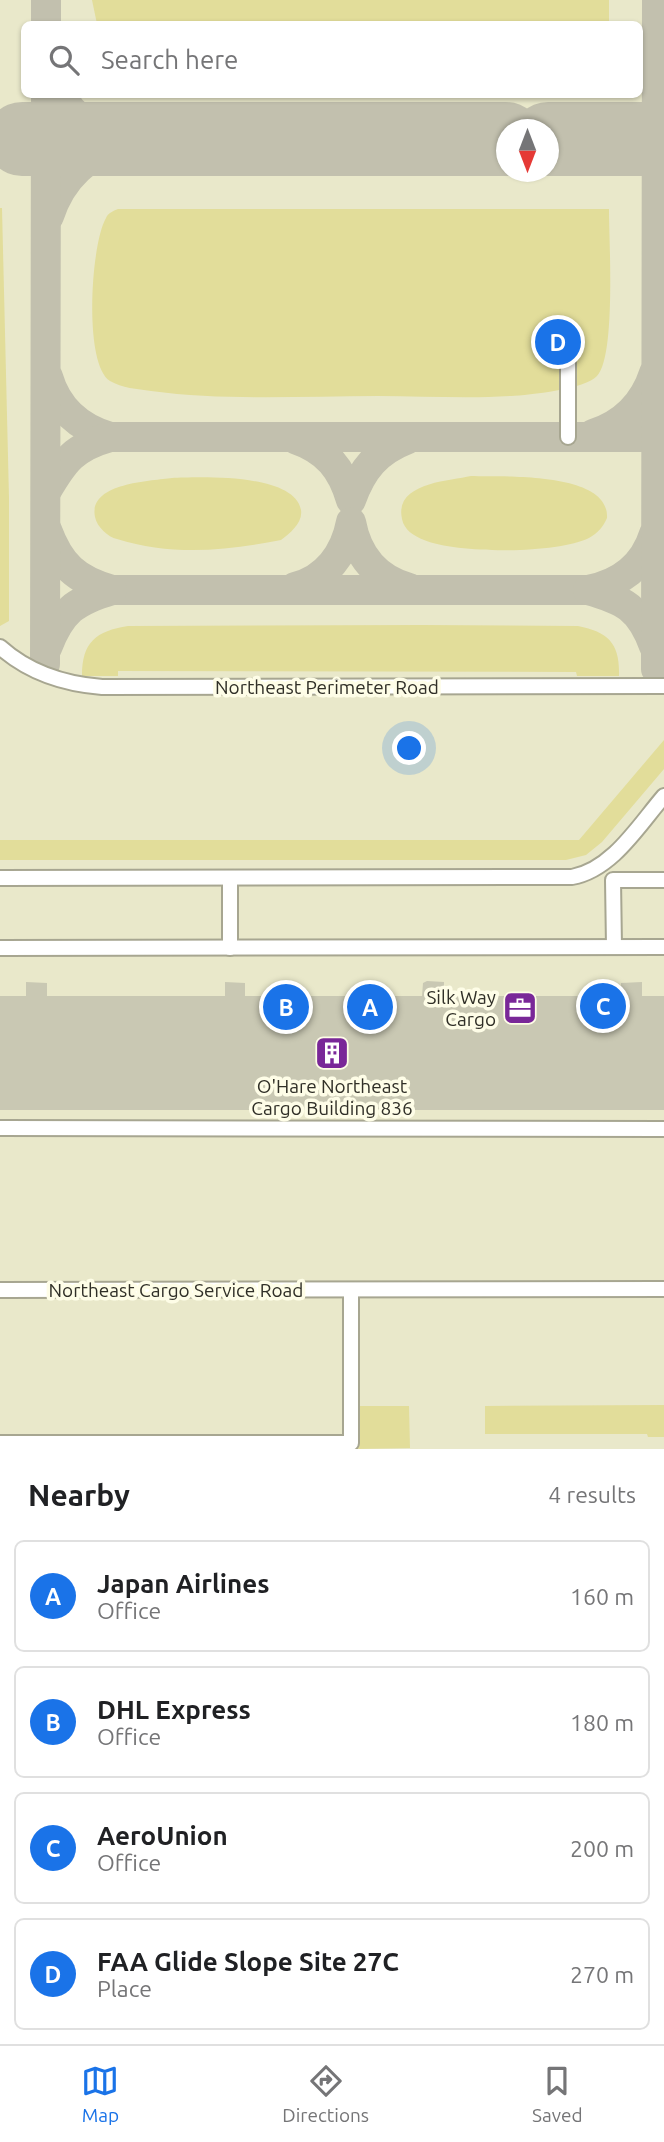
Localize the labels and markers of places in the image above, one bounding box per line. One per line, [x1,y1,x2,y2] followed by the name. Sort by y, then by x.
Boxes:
[535,316,581,368] pin: D
[580,980,626,1032] pin: C
[263,981,309,1033] pin: B
[347,981,393,1033] pin: A
[426,986,496,1030] place label: Silk Way Cargo
[501,989,539,1027] office icon: Silk Way Cargo
[313,1034,351,1072] building icon: O'Hare Northeast Cargo Building 836
[251,1075,413,1119] place label: O'Hare Northeast Cargo Building 836

